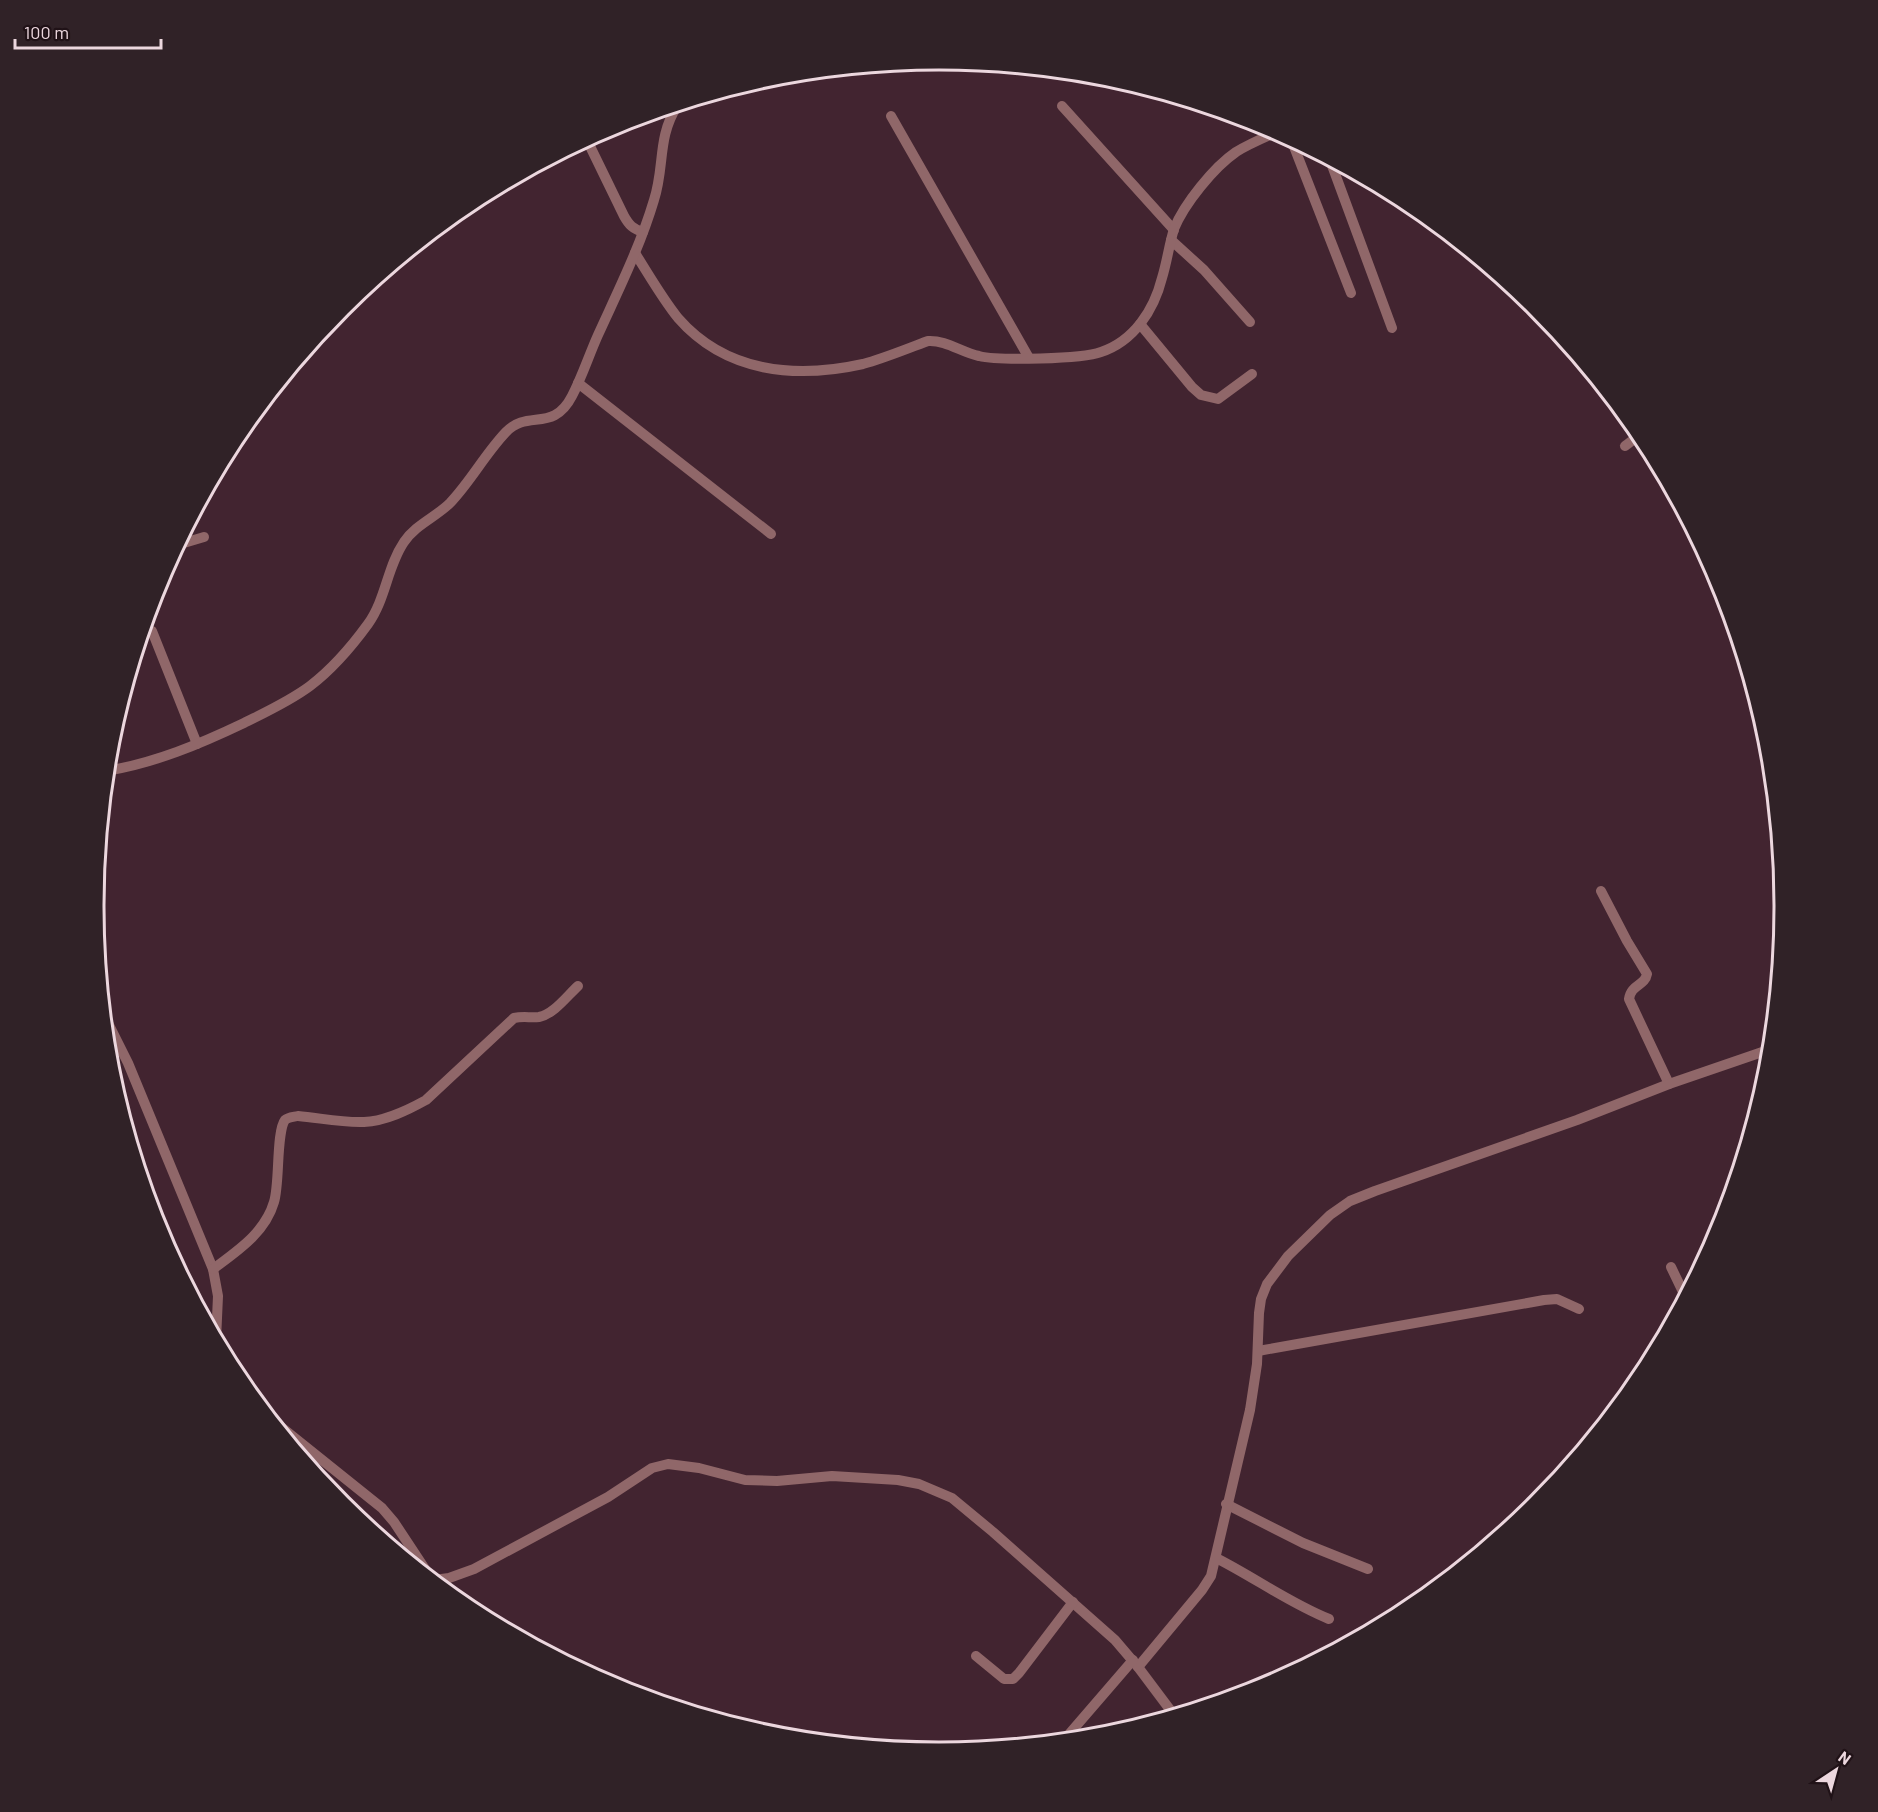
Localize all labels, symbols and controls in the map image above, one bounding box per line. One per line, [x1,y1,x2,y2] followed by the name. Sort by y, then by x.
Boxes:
[15,12,160,50] scale bar
[24,21,69,43] text: 100 m
[1806,1740,1866,1800] north arrow
[1835,1747,1855,1768] text: N

